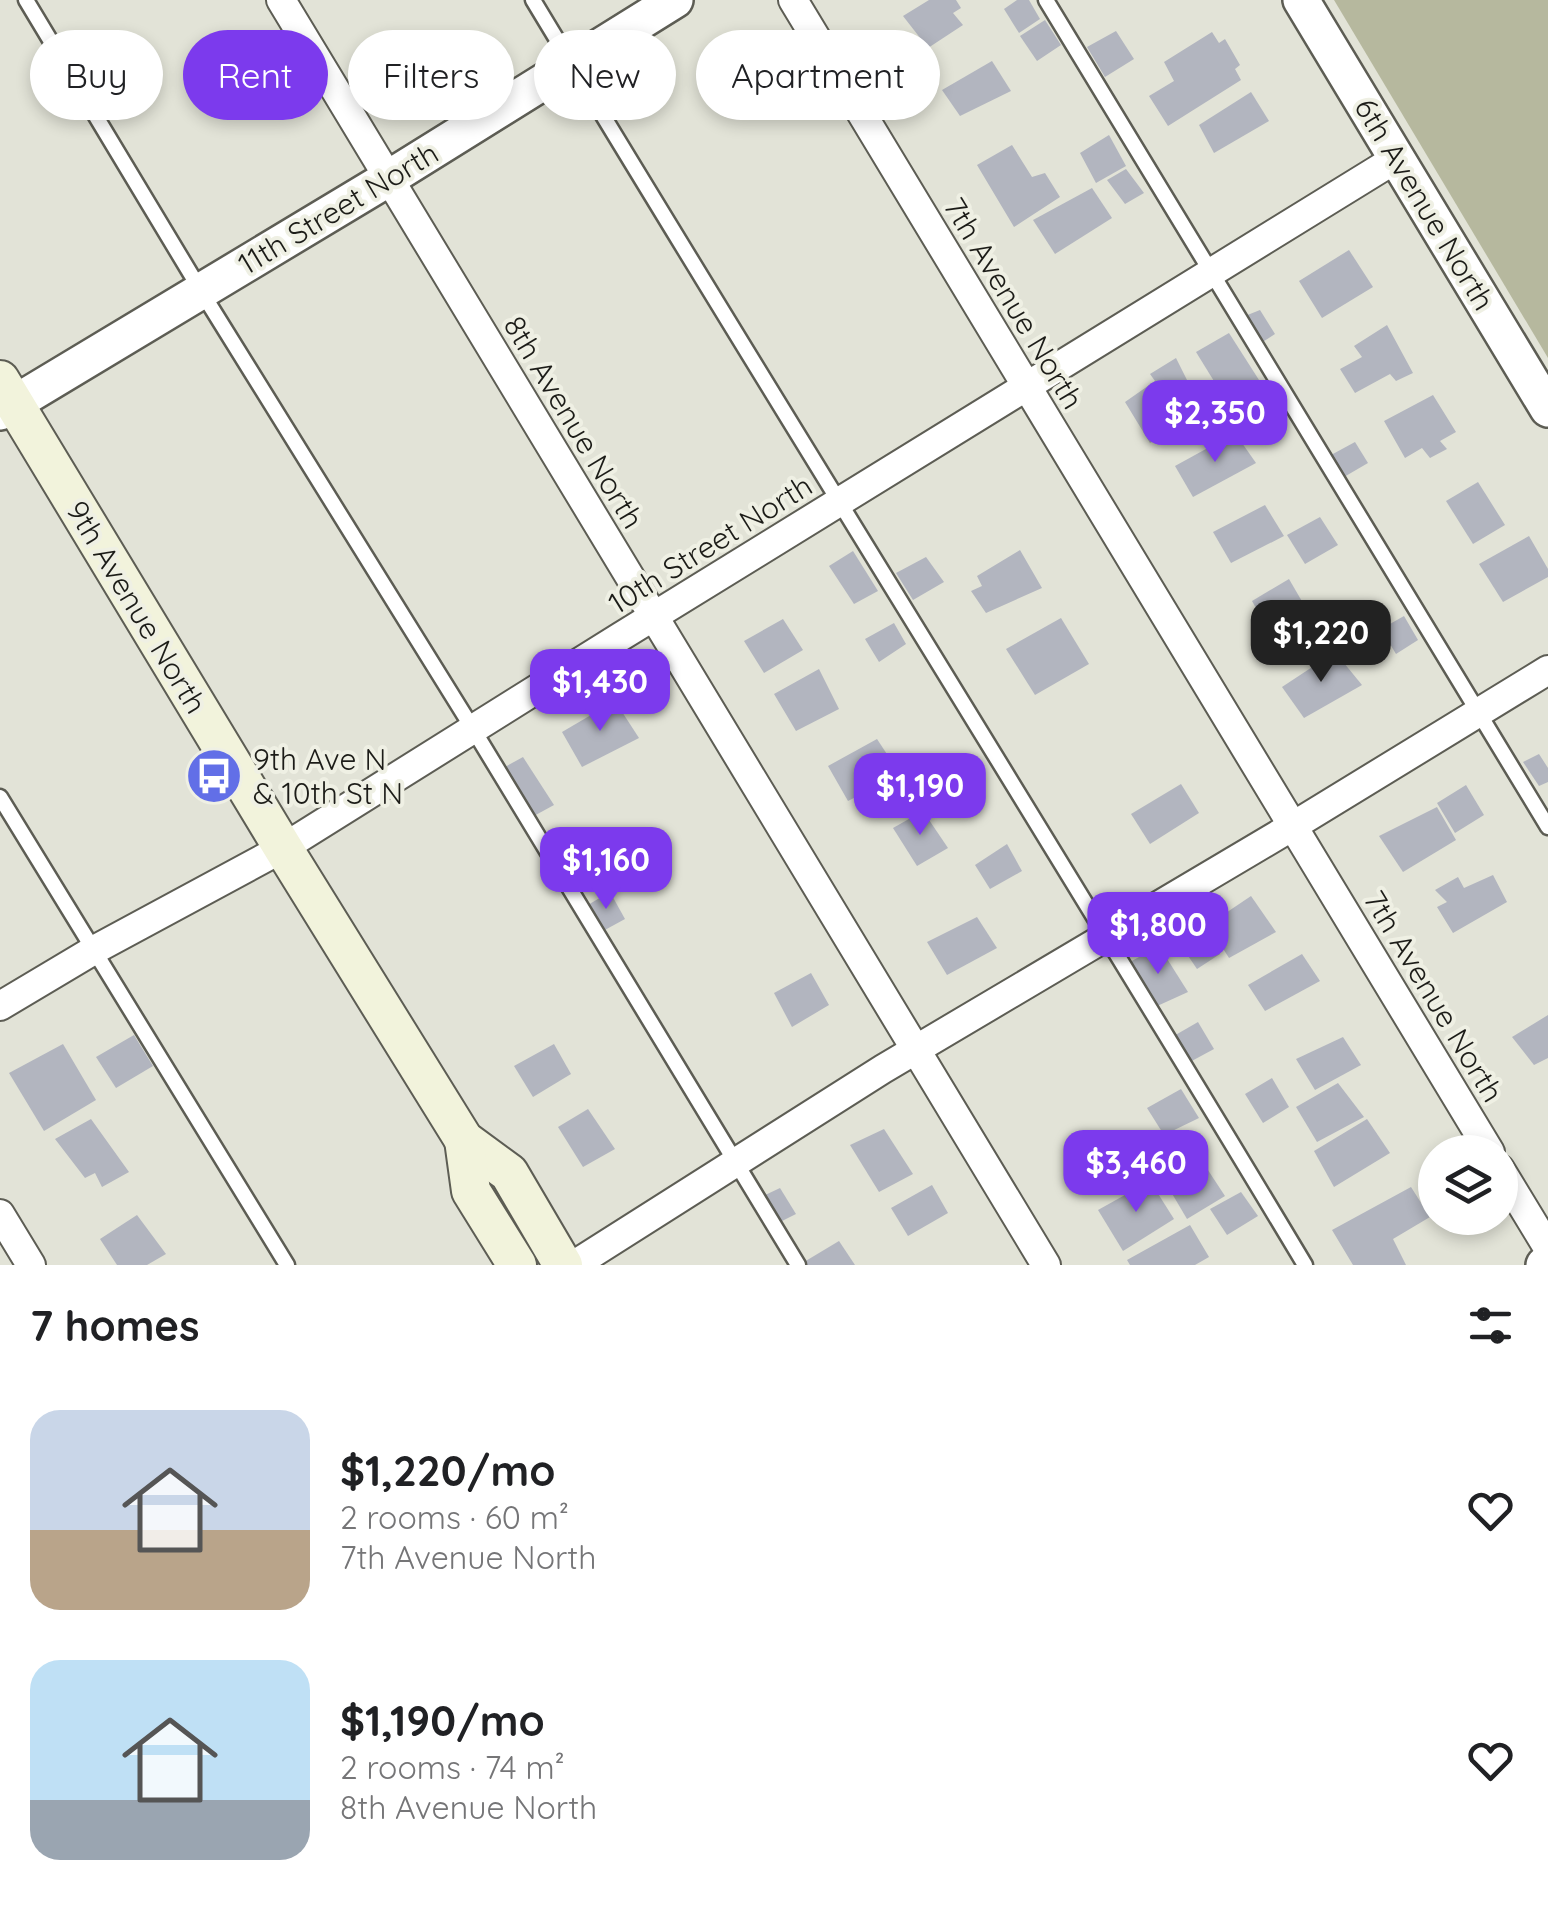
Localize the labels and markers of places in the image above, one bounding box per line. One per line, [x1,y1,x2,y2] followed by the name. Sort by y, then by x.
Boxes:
[1134,380,1296,465] pin: $2,350
[1240,600,1402,685] pin: $1,220
[519,649,681,734] pin: $1,430
[253,740,403,812] place label: 9th Ave N & 10th St N
[184,746,244,806] bus stop icon: 9th Ave N & 10th St N
[839,753,1001,838] pin: $1,190
[525,827,687,912] pin: $1,160
[1077,892,1239,977] pin: $1,800
[1055,1130,1217,1215] pin: $3,460

